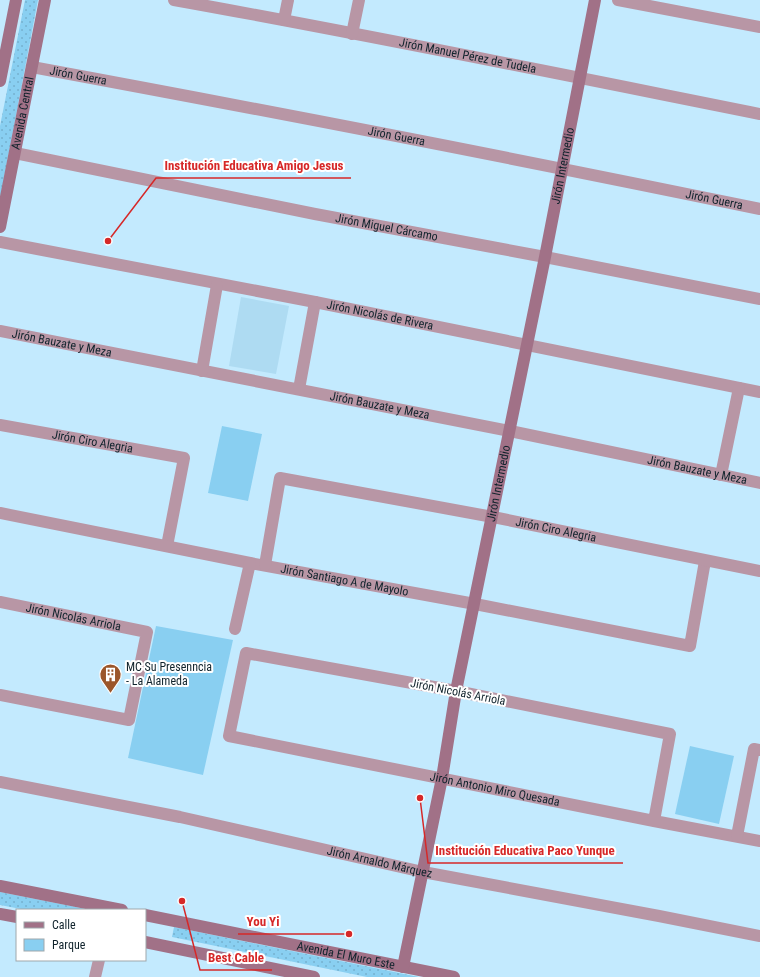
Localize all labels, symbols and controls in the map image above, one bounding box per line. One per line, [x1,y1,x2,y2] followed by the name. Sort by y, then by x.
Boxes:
[398,35,538,76] street label: Jirón Manuel Pérez de Tudela
[48,63,108,88] street label: Jirón Guerra
[8,75,37,151] street label: Avenida Central
[367,124,427,149] street label: Jirón Guerra
[548,126,577,205] street label: Jirón Intermedio
[156,153,351,178] callout: Institución Educativa Amigo Jesus
[164,158,344,173] text: Institución Educativa Amigo Jesus
[684,187,744,212] street label: Jirón Guerra
[334,211,439,244] street label: Jirón Miguel Cárcamo
[325,298,435,333] street label: Jirón Nicolás de Rivera
[11,327,113,360] street label: Jirón Bauzate y Meza
[329,389,431,422] street label: Jirón Bauzate y Meza
[51,427,134,456] street label: Jirón Ciro Alegria
[484,444,513,523] street label: Jirón Intermedio
[646,453,749,487] street label: Jirón Bauzate y Meza
[514,515,598,545] street label: Jirón Ciro Alegria
[279,562,410,599] street label: Jirón Santiago A de Mayolo
[25,600,123,634] street label: Jirón Nicolás Arriola
[126,660,212,688] place label: MC Su Presenncia - La Alameda
[97,661,123,694] building icon: MC Su Presenncia - La Alameda
[409,676,507,708] street label: Jirón Nicolás Arriola
[429,769,561,809] street label: Jirón Antonio Miro Quesada
[428,838,623,863] callout: Institución Educativa Paco Yunque
[326,843,433,881] street label: Jirón Arnaldo Márquez
[435,843,615,858] text: Institución Educativa Paco Yunque
[16,909,146,961] legend
[238,909,287,934] callout: You Yi
[247,914,279,929] text: You Yi
[52,918,76,932] text: Calle
[52,938,86,952] text: Parque
[296,939,397,972] street label: Avenida El Muro Este
[200,945,272,970] callout: Best Cable
[208,950,264,965] text: Best Cable

